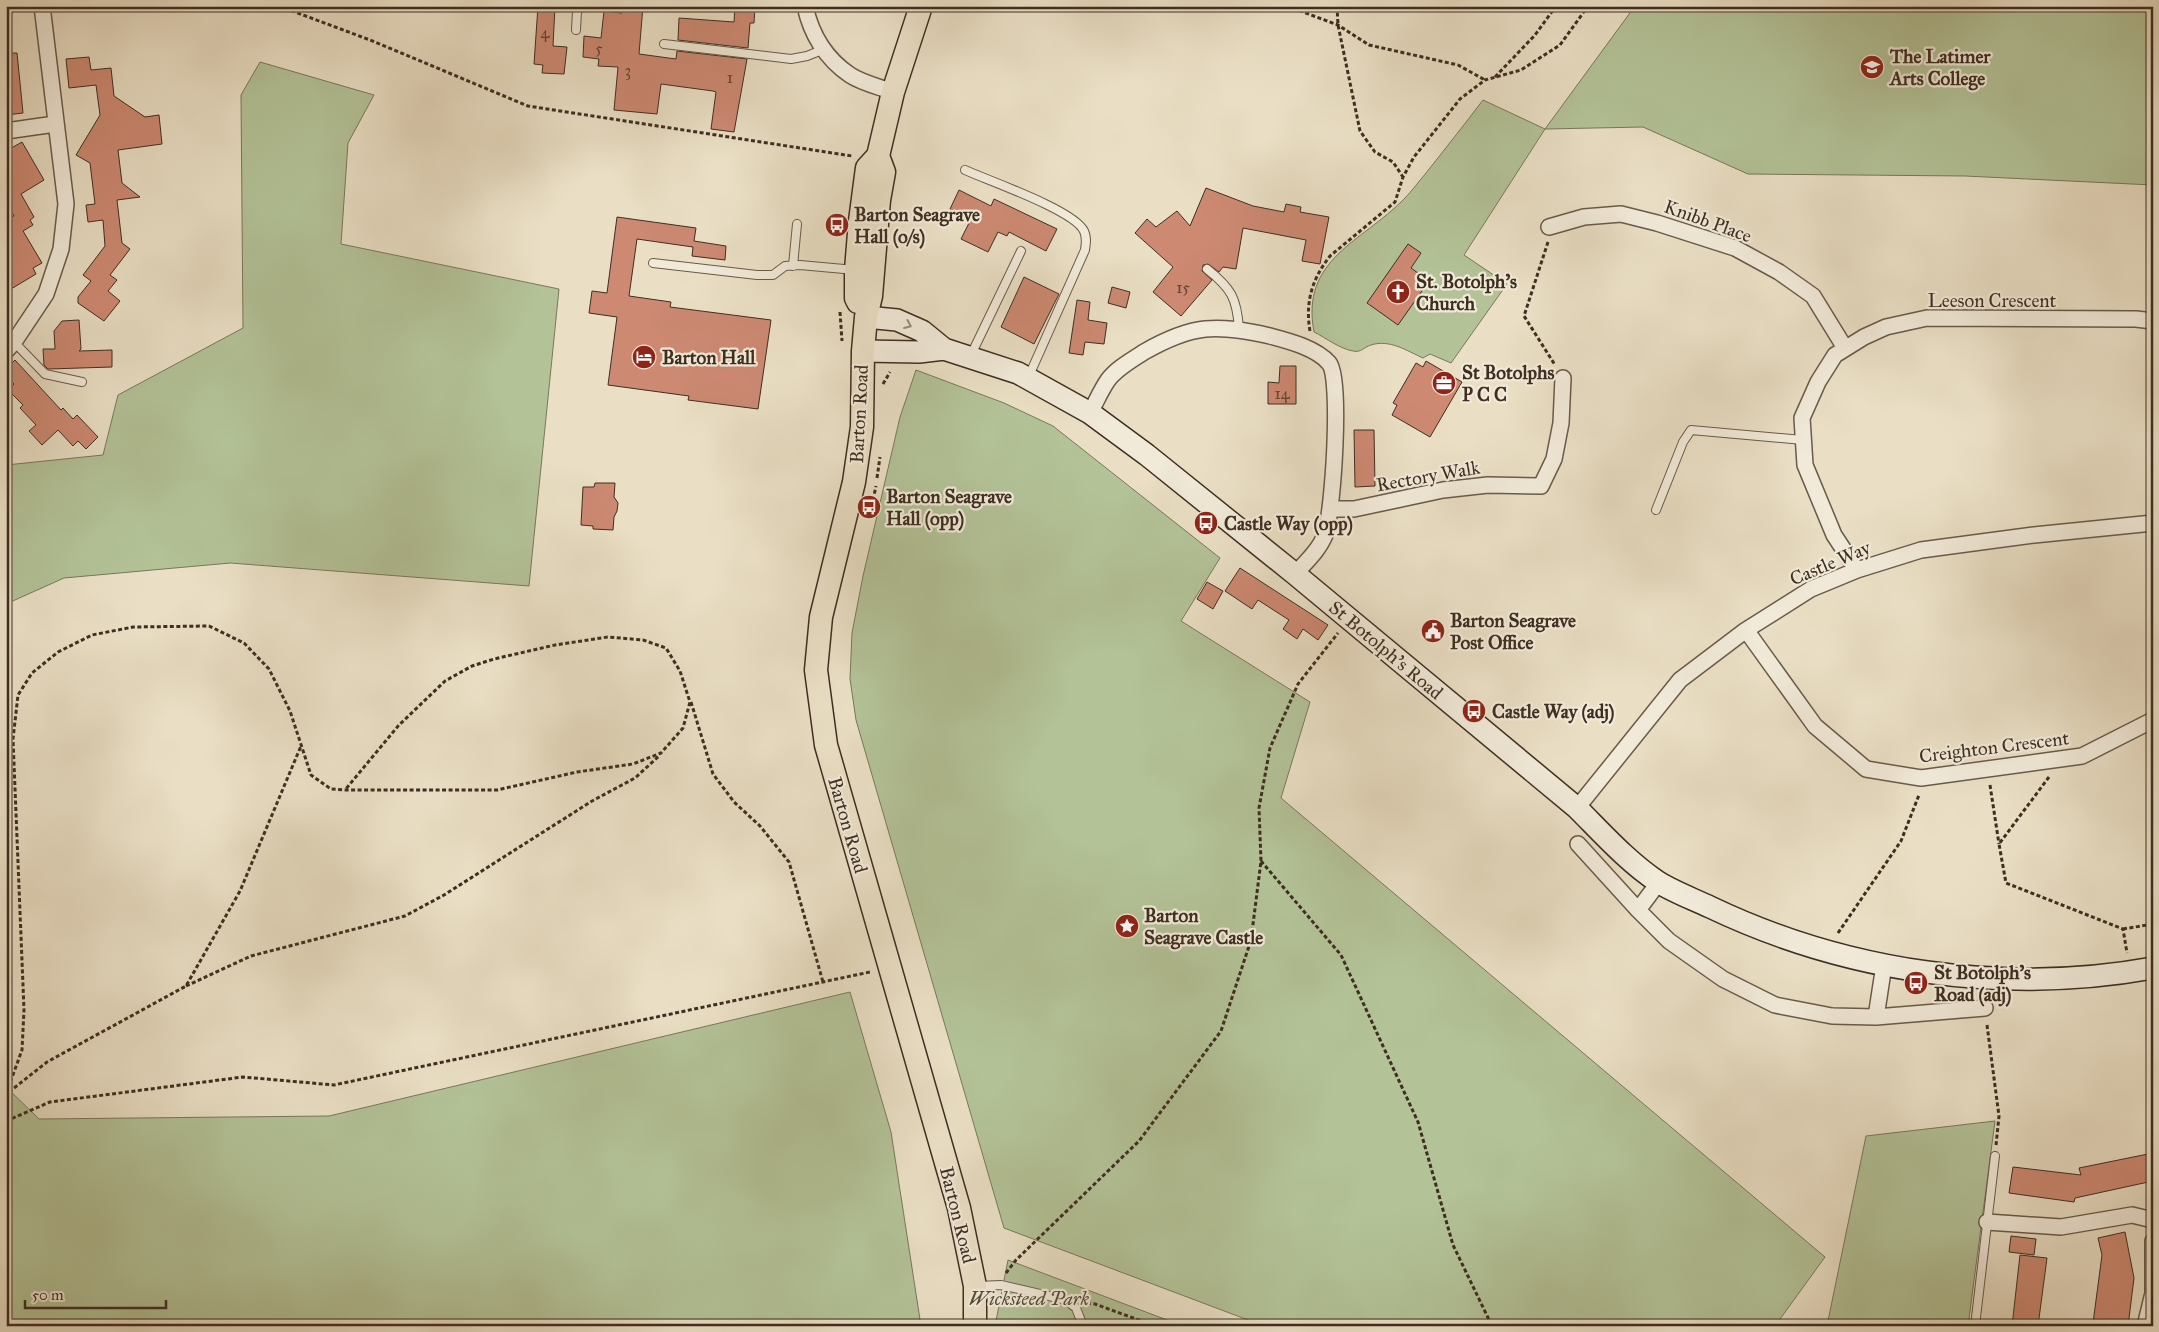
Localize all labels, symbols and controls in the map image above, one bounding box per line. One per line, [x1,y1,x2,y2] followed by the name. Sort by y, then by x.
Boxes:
[541,23,551,42] house number: 4
[595,39,603,58] house number: 5
[1888,45,1991,91] place label: The Latimer Arts College
[1859,54,1885,80] school or university icon: The Latimer Arts College
[625,61,631,80] house number: 3
[727,68,733,87] house number: 1
[1661,195,1755,247] street label: Knibb Place
[854,203,980,249] place label: Barton Seagrave Hall (o/s)
[824,212,850,238] bus stop icon: Barton Seagrave Hall (o/s)
[1416,270,1517,315] place label: St. Botolph's Church
[1176,278,1190,297] house number: 15
[1385,279,1411,305] church icon: St. Botolph's Church
[1928,289,2057,312] street label: Leeson Crescent
[903,318,912,329] one-way arrow
[631,344,657,370] hotel icon: Barton Hall
[662,346,756,369] place label: Barton Hall
[1462,361,1554,406] place label: St Botolphs P C C
[845,364,873,464] street label: Barton Road
[1431,370,1457,396] office icon: St Botolphs P C C
[1274,384,1291,403] house number: 14
[1374,456,1482,496] street label: Rectory Walk
[886,485,1012,531] place label: Barton Seagrave Hall (opp)
[856,494,882,520] bus stop icon: Barton Seagrave Hall (opp)
[1193,510,1219,536] bus stop icon: Castle Way (opp)
[1224,512,1353,536] place label: Castle Way (opp)
[1786,535,1875,590] street label: Castle Way
[1324,596,1448,705] street label: St Botolph's Road
[1450,609,1576,654] place label: Barton Seagrave Post Office
[1420,618,1446,644] public building icon: Barton Seagrave Post Office
[1461,698,1487,724] bus stop icon: Castle Way (adj)
[1492,700,1614,724] place label: Castle Way (adj)
[1918,726,2071,769] street label: Creighton Crescent
[823,774,873,876] street label: Barton Road
[1144,904,1263,950] place label: Barton Seagrave Castle
[1114,913,1140,939] place icon: Barton Seagrave Castle
[1934,961,2031,1007] place label: St Botolph's Road (adj)
[1903,970,1929,996] bus stop icon: St Botolph's Road (adj)
[935,1164,981,1266] street label: Barton Road
[25,1277,166,1309] scale bar
[32,1286,64,1304] text: 50 m
[969,1287,1090,1310] park label: Wicksteed Park

